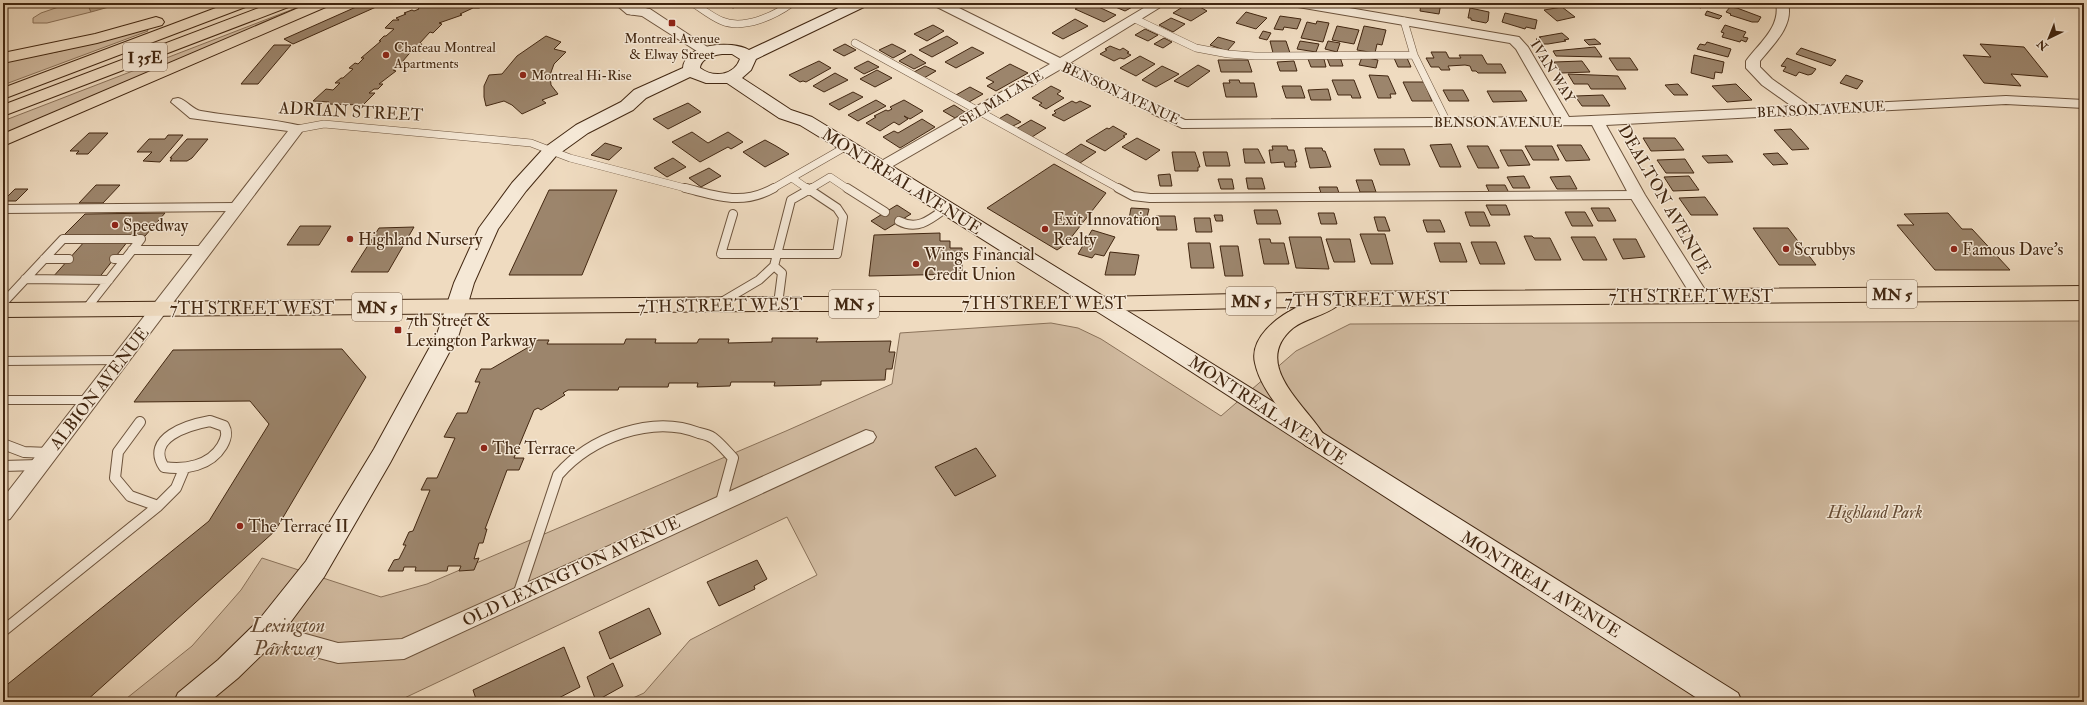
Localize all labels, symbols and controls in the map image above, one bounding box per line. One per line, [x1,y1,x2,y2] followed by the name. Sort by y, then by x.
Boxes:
[667,18,677,28] marker: Montreal Avenue & Elway Street
[2029,18,2069,58] north arrow
[624,30,720,64] place label: Montreal Avenue & Elway Street
[2034,36,2051,54] text: N
[1527,37,1579,106] street label: IVAN WAY
[393,39,496,73] place label: Chateau Montreal Apartments
[123,43,167,71] road number: I 35E
[381,50,391,60] marker: Chateau Montreal Apartments
[1059,59,1183,128] street label: BENSON AVENUE
[531,67,632,84] place label: Montreal Hi-Rise
[956,67,1046,130] street label: SELMA LANE
[518,70,528,80] marker: Montreal Hi-Rise
[277,97,424,126] street label: ADRIAN STREET
[1756,98,1886,121] street label: BENSON AVENUE
[1434,114,1562,131] street label: BENSON AVENUE
[1613,121,1716,278] street label: DEALTON AVENUE
[818,124,986,239] street label: MONTREAL AVENUE
[1053,209,1160,251] place label: Exit Innovation Realty
[123,215,189,237] place label: Speedway
[110,220,120,230] marker: Speedway
[1040,224,1050,234] marker: Exit Innovation Realty
[358,229,483,251] place label: Highland Nursery
[345,234,355,244] marker: Highland Nursery
[1794,239,1855,261] place label: Scrubbys
[1962,239,2064,260] place label: Famous Dave's
[923,244,1035,285] place label: Wings Financial Credit Union
[1781,244,1791,254] marker: Scrubbys
[1949,244,1959,254] marker: Famous Dave's
[911,259,921,269] marker: Wings Financial Credit Union
[1867,280,1917,308] road number: MN 5
[1609,286,1774,307] street label: 7TH STREET WEST
[1226,287,1276,315] road number: MN 5
[1285,288,1450,311] street label: 7TH STREET WEST
[829,290,879,318] road number: MN 5
[352,293,402,321] road number: MN 5
[962,293,1127,314] street label: 7TH STREET WEST
[638,294,803,317] street label: 7TH STREET WEST
[170,298,335,319] street label: 7TH STREET WEST
[406,310,537,352] place label: 7th Street & Lexington Parkway
[45,323,154,454] street label: ALBION AVENUE
[393,325,403,335] marker: 7th Street & Lexington Parkway
[1185,351,1351,469] street label: MONTREAL AVENUE
[492,438,575,459] place label: The Terrace
[479,443,489,453] marker: The Terrace
[1826,502,1923,523] park label: Highland Park
[459,512,683,631] street label: OLD LEXINGTON AVENUE
[248,516,349,537] place label: The Terrace II
[235,521,245,531] marker: The Terrace II
[1457,527,1625,642] street label: MONTREAL AVENUE
[250,613,325,661] park label: Lexington Parkway

